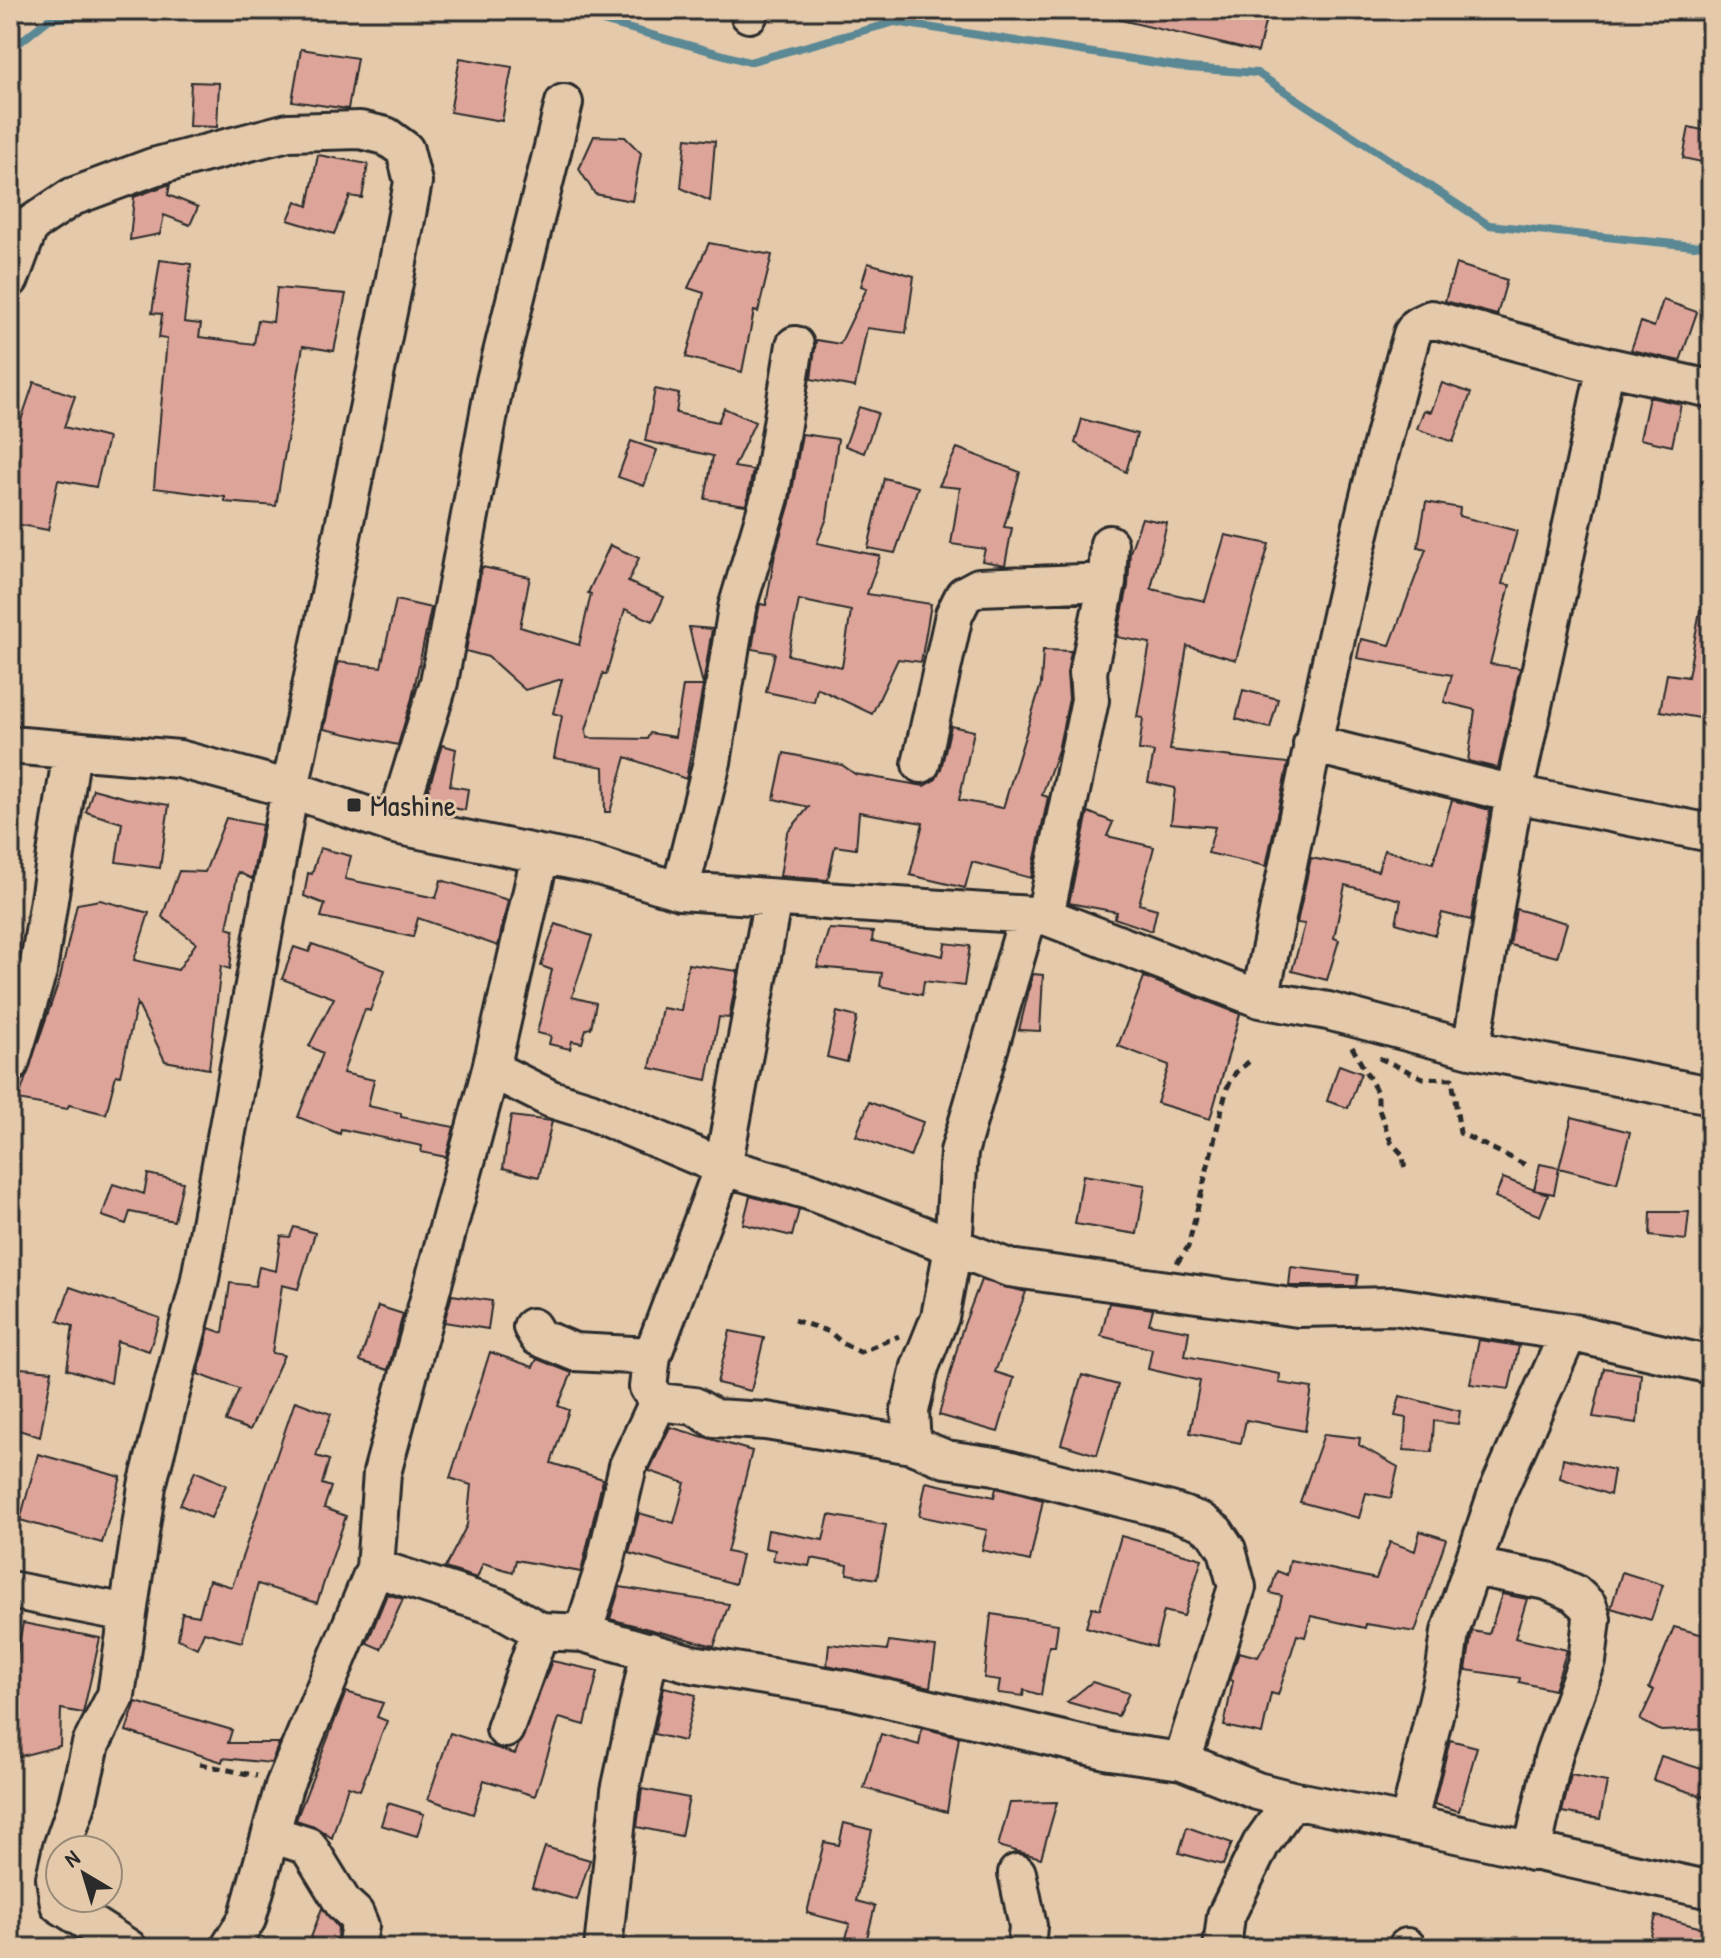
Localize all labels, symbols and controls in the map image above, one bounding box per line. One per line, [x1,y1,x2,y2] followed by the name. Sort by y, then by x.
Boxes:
[370,785,456,825] place label: Mashine
[345,796,363,814] marker: Mashine
[44,1834,124,1914] north arrow
[58,1843,86,1874] text: N

